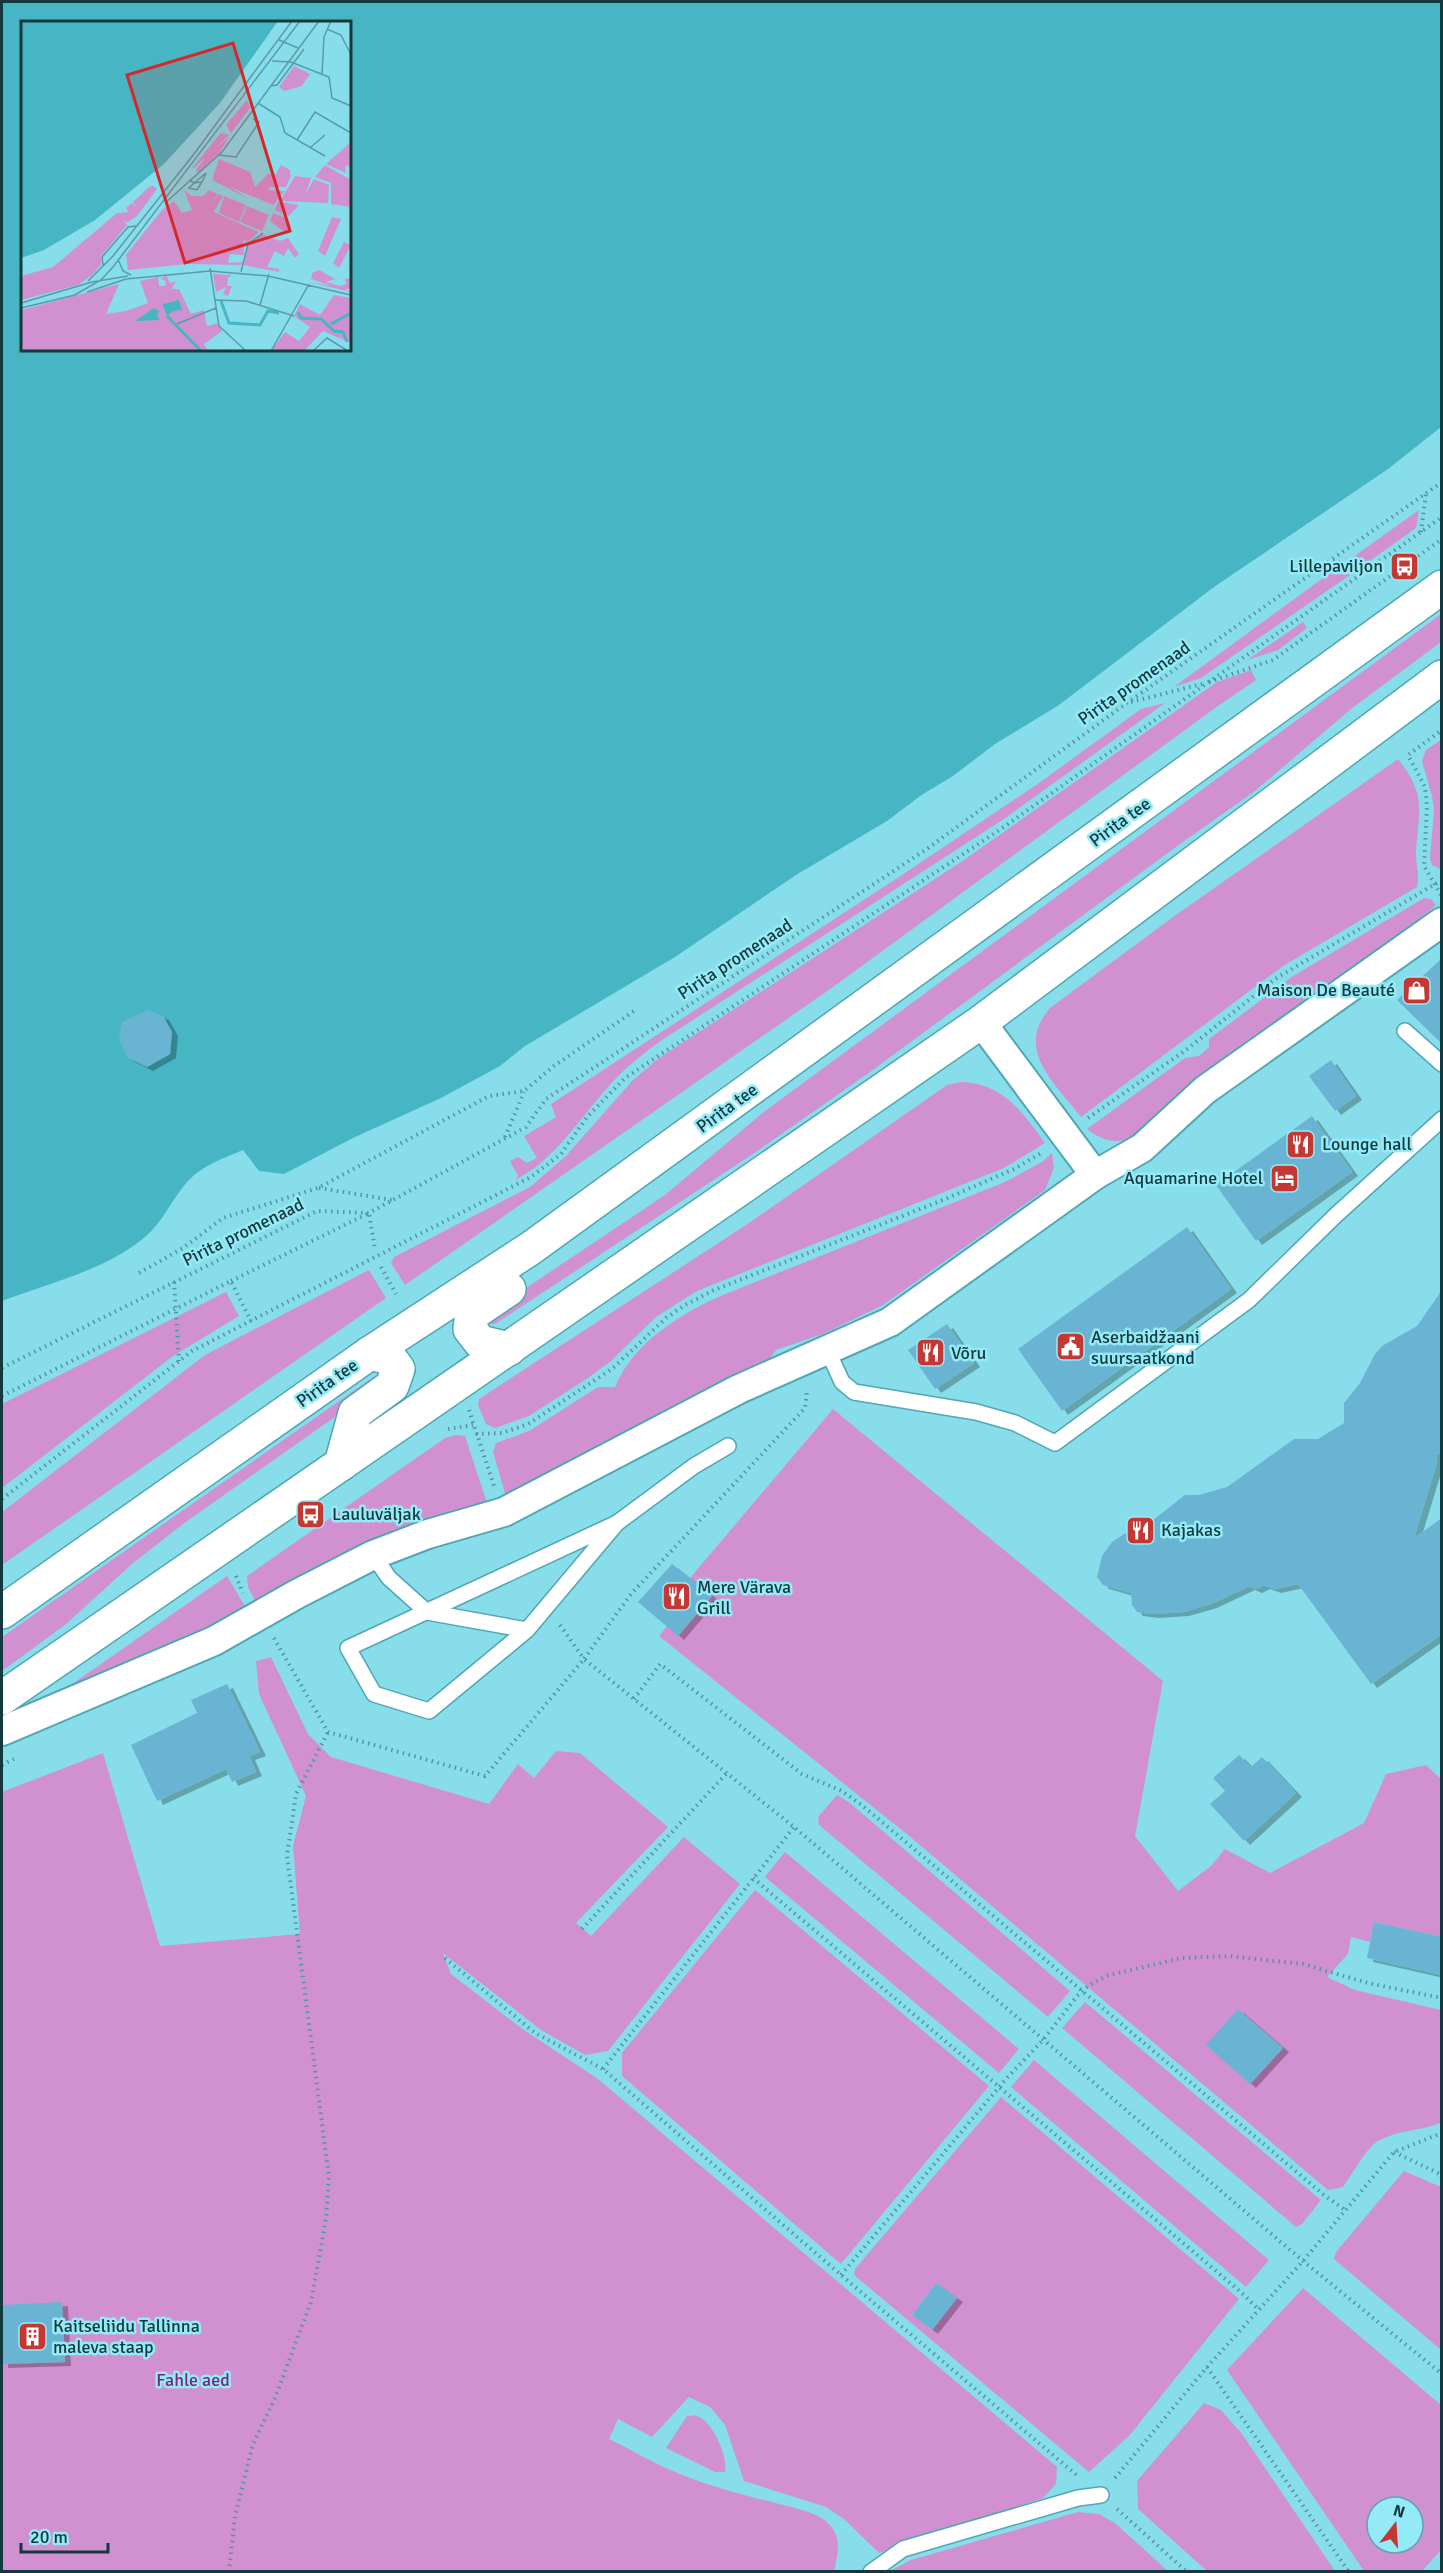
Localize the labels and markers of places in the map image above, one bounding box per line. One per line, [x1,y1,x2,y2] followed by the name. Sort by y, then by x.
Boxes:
[1388,550,1420,582] bus stop icon: Lillepaviljon
[1289,555,1383,577] place label: Lillepaviljon
[1400,974,1432,1006] shop icon: Maison De Beauté
[1257,979,1395,1001] place label: Maison De Beauté
[1285,1128,1317,1160] restaurant icon: Lounge hall
[1322,1133,1412,1155] place label: Lounge hall
[1268,1162,1300,1194] hotel icon: Aquamarine Hotel
[1124,1167,1263,1189] place label: Aquamarine Hotel
[1091,1326,1200,1369] place label: Aserbaidžaani suursaatkond
[1054,1331,1086,1363] public building icon: Aserbaidžaani suursaatkond
[914,1337,946,1369] restaurant icon: Võru
[951,1342,986,1364] place label: Võru
[295,1498,327,1530] bus stop icon: Lauluväljak
[332,1503,421,1525] place label: Lauluväljak
[1124,1514,1156,1546] restaurant icon: Kajakas
[1161,1519,1221,1541] place label: Kajakas
[697,1576,791,1619] place label: Mere Värava Grill
[660,1581,692,1613] restaurant icon: Mere Värava Grill
[53,2315,200,2358] place label: Kaitseliidu Tallinna maleva staap
[16,2320,48,2352] building icon: Kaitseliidu Tallinna maleva staap

